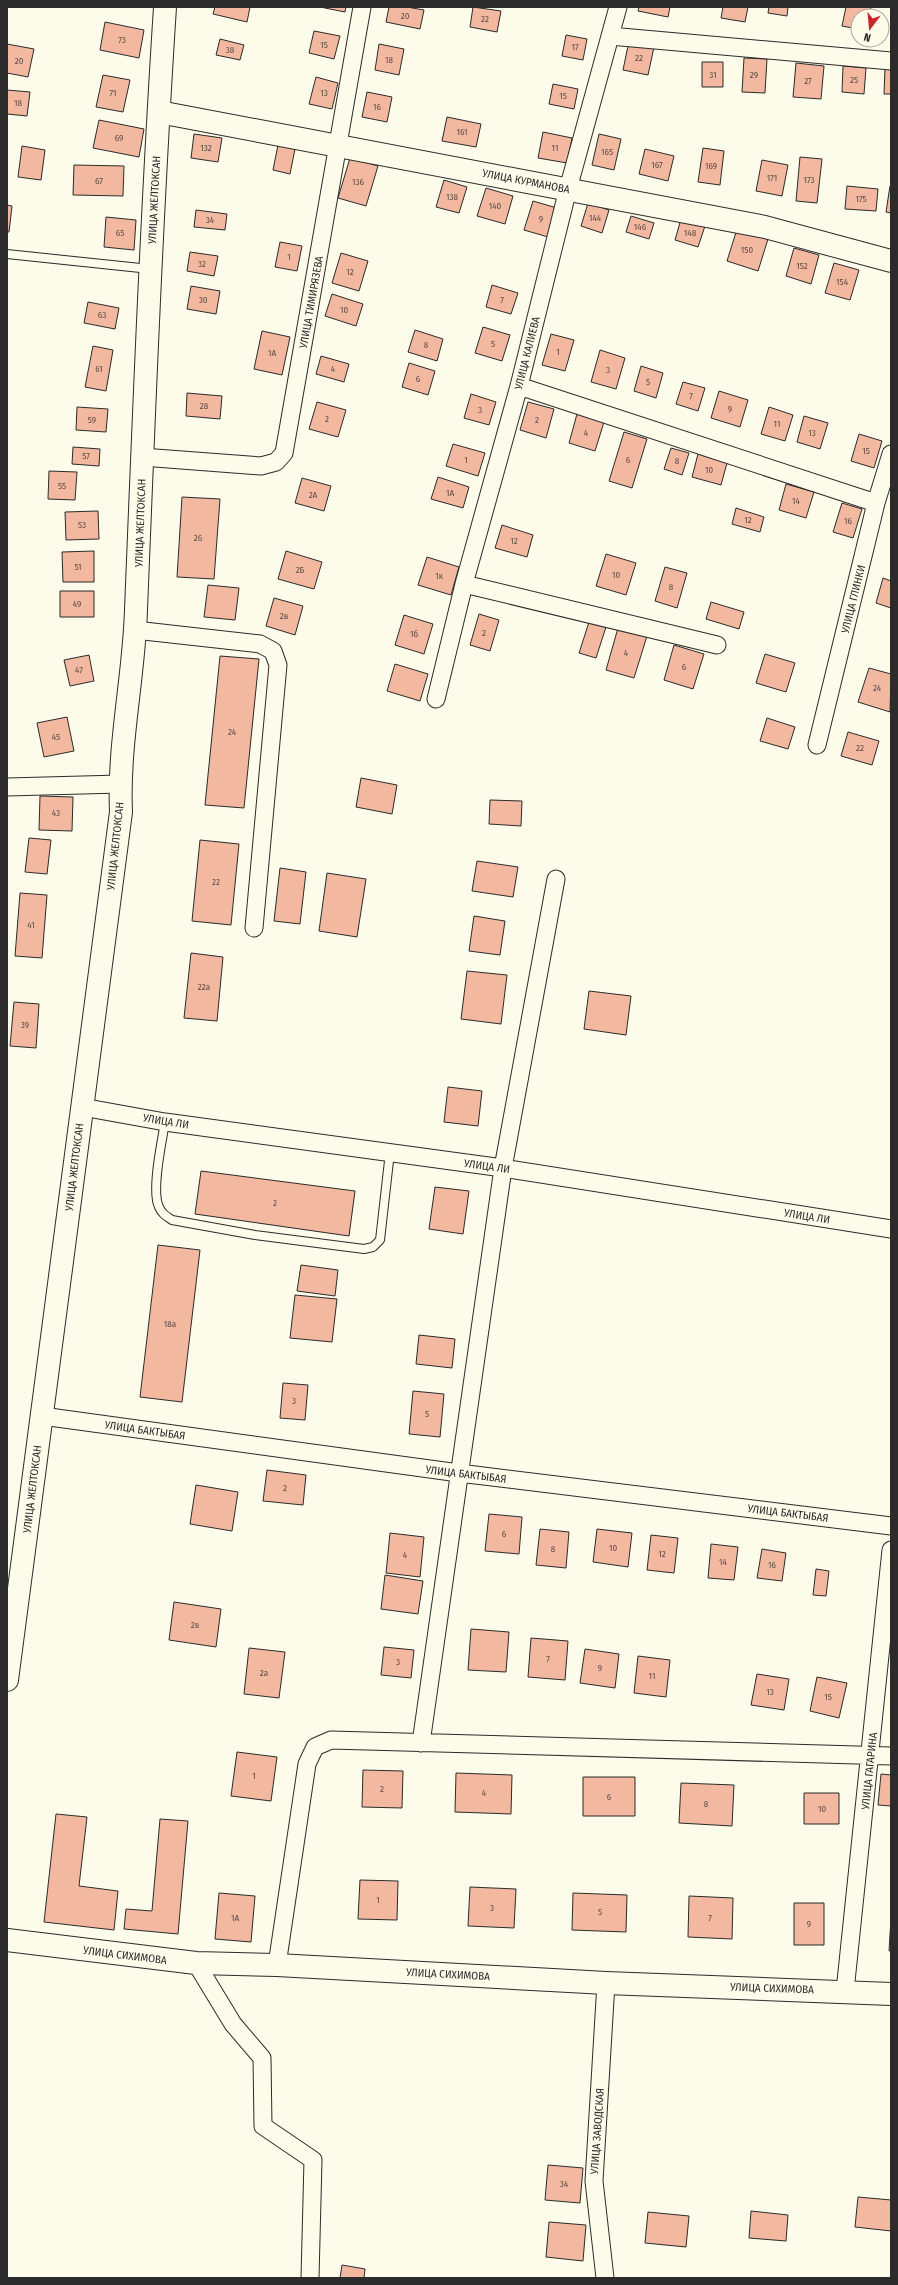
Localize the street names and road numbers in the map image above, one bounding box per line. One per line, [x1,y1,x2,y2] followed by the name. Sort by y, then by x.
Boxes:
[146,156,163,246] street label: УЛИЦА ЖЕЛТОКСАН
[480,166,571,196] street label: УЛИЦА КУРМАНОВА
[297,255,326,350] street label: УЛИЦА ТИМИРЯЗЕВА
[512,315,543,392] street label: УЛИЦА КАЛИЕВА
[132,479,149,568] street label: УЛИЦА ЖЕЛТОКСАН
[838,564,868,636] street label: УЛИЦА ГЛИНКИ
[104,801,127,892] street label: УЛИЦА ЖЕЛТОКСАН
[141,1111,190,1132] street label: УЛИЦА ЛИ
[63,1122,86,1213] street label: УЛИЦА ЖЕЛТОКСАН
[462,1157,511,1176] street label: УЛИЦА ЛИ
[782,1206,831,1227] street label: УЛИЦА ЛИ
[103,1418,186,1443] street label: УЛИЦА БАКТЫБАЯ
[21,1444,44,1535] street label: УЛИЦА ЖЕЛТОКСАН
[424,1463,507,1486] street label: УЛИЦА БАКТЫБАЯ
[746,1502,829,1525] street label: УЛИЦА БАКТЫБАЯ
[859,1732,880,1811] street label: УЛИЦА ГАГАРИНА
[81,1944,168,1967] street label: УЛИЦА СИХИМОВА
[405,1966,490,1983] street label: УЛИЦА СИХИМОВА
[729,1981,814,1996] street label: УЛИЦА СИХИМОВА
[588,2087,607,2176] street label: УЛИЦА ЗАВОДСКАЯ

